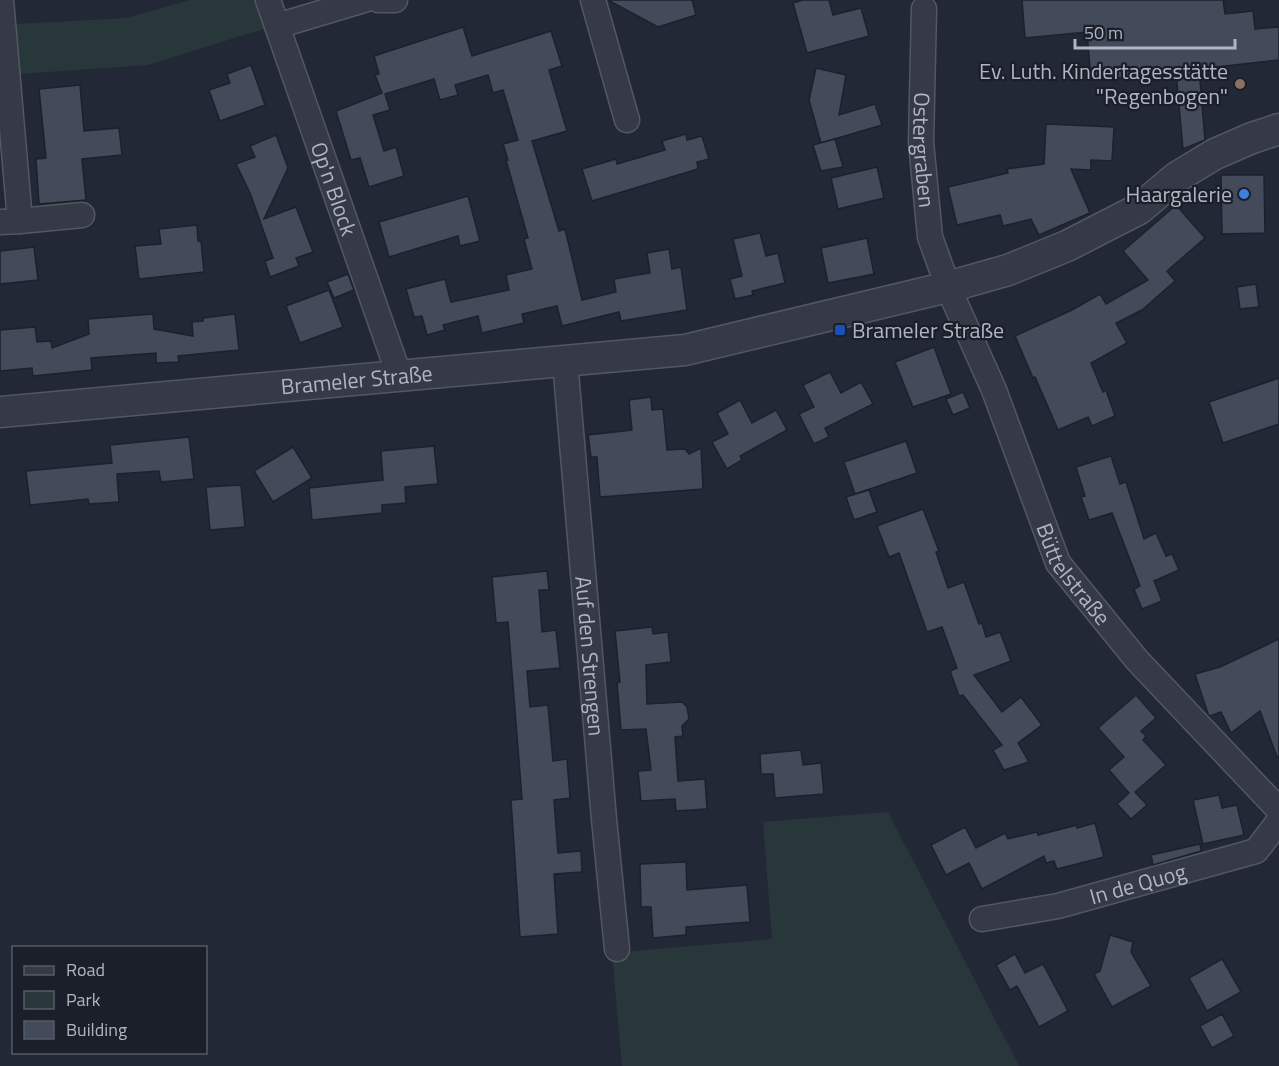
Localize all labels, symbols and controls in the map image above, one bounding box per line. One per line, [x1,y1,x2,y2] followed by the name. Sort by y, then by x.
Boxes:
[1075,12,1236,50] scale bar
[1084,19,1123,46] text: 50 m
[979,54,1228,113] place label: Ev. Luth. Kindertagesstätte "Regenbogen"
[1233,77,1247,91] marker: Ev. Luth. Kindertagesstätte "Regenbogen"
[904,92,944,209] street label: Ostergraben
[302,137,366,241] street label: Op'n Block
[1126,177,1232,211] place label: Haargalerie
[1237,187,1251,201] marker: Haargalerie
[852,313,1004,347] place label: Brameler Straße
[833,323,847,337] marker: Brameler Straße
[279,356,434,404] street label: Brameler Straße
[1028,518,1119,633] street label: Büttelstraße
[566,575,614,737] street label: Auf den Strengen
[1086,854,1190,913] street label: In de Quog
[12,946,207,1054] legend
[66,956,105,983] text: Road
[66,986,101,1013] text: Park
[66,1016,127,1043] text: Building

